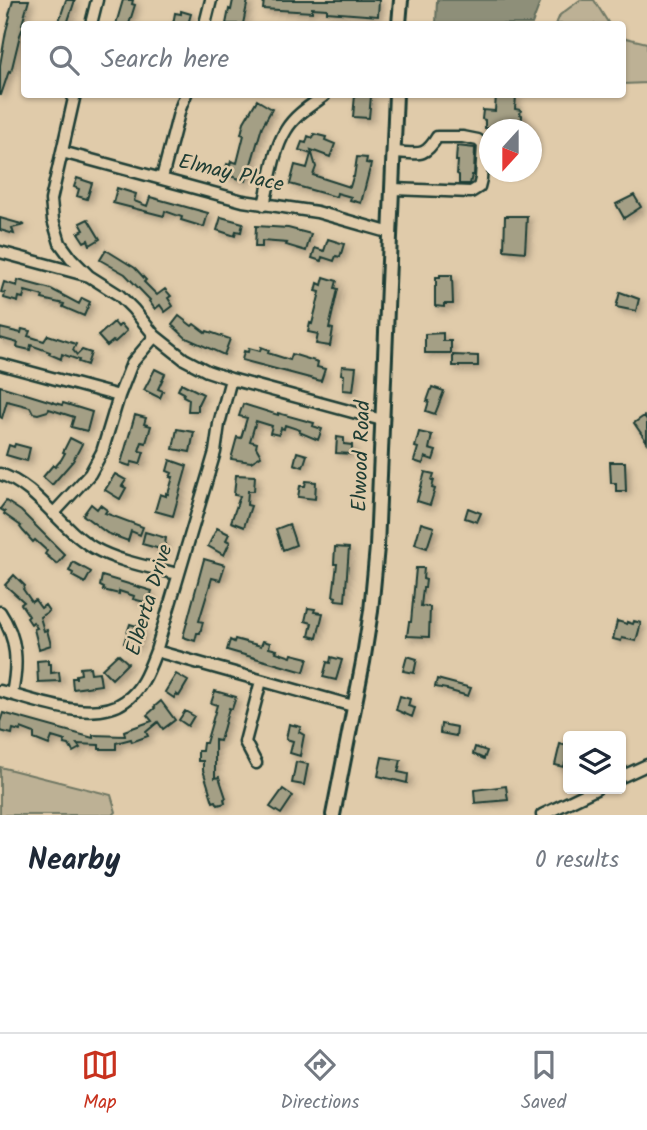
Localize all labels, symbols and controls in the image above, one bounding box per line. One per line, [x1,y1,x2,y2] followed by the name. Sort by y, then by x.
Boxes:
[21,21,626,98] search box
[101,39,229,81] text: Search here
[45,41,83,79] icon: search
[479,119,542,182] north arrow
[175,146,288,202] street label: Elmay Place
[344,399,380,512] street label: Elwood Road
[117,540,183,660] street label: Elberta Drive
[563,731,626,794] map controls
[563,731,626,794] button: layers
[28,837,120,885] text: Nearby
[535,843,619,879] text: 0 results
[81,1046,119,1118] tab: Map
[281,1046,359,1118] tab: Directions
[521,1046,566,1118] tab: Saved

